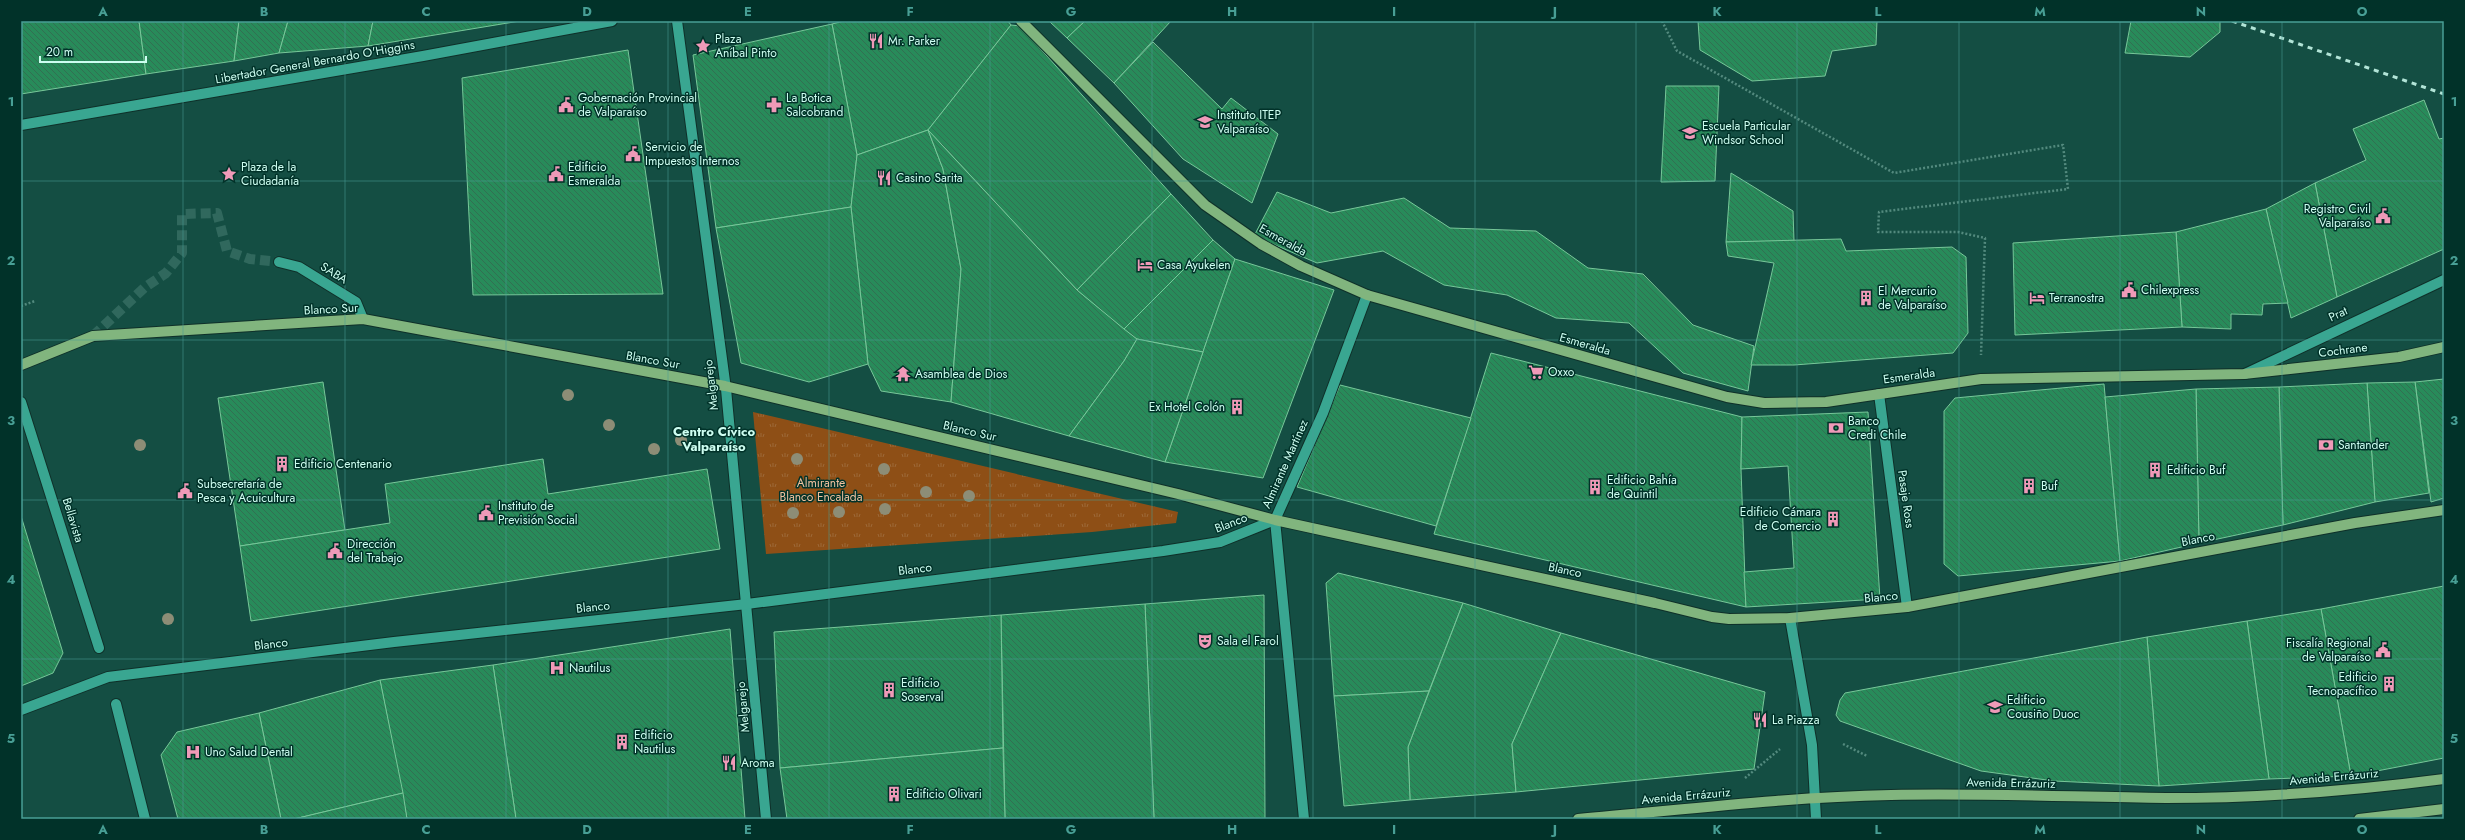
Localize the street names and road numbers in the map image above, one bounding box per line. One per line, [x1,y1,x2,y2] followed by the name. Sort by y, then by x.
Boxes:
[214,36,416,88] street label: Libertador General Bernardo O'Higgins
[1256,219,1310,261] street label: Esmeralda
[317,258,351,288] street label: SABA
[303,299,360,319] street label: Blanco Sur
[2326,302,2351,326] street label: Prat
[1557,328,1613,360] street label: Esmeralda
[2317,338,2369,362] street label: Cochrane
[625,346,682,374] street label: Blanco Sur
[699,358,723,411] street label: Melgarejo
[1882,363,1936,389] street label: Esmeralda
[941,416,999,446] street label: Blanco Sur
[1257,416,1313,511] street label: Almirante Martínez
[1893,469,1919,529] street label: Pasaje Ross
[58,495,88,545] street label: Bellavista
[1212,508,1250,537] street label: Blanco
[2180,527,2217,551] street label: Blanco
[897,558,933,580] street label: Blanco
[1547,558,1584,582] street label: Blanco
[1863,587,1899,607] street label: Blanco
[575,596,611,618] street label: Blanco
[253,633,289,655] street label: Blanco
[732,680,754,733] street label: Melgarejo
[2289,764,2380,790] street label: Avenida Errázuriz
[1966,773,2056,793] street label: Avenida Errázuriz
[1641,783,1732,809] street label: Avenida Errázuriz

